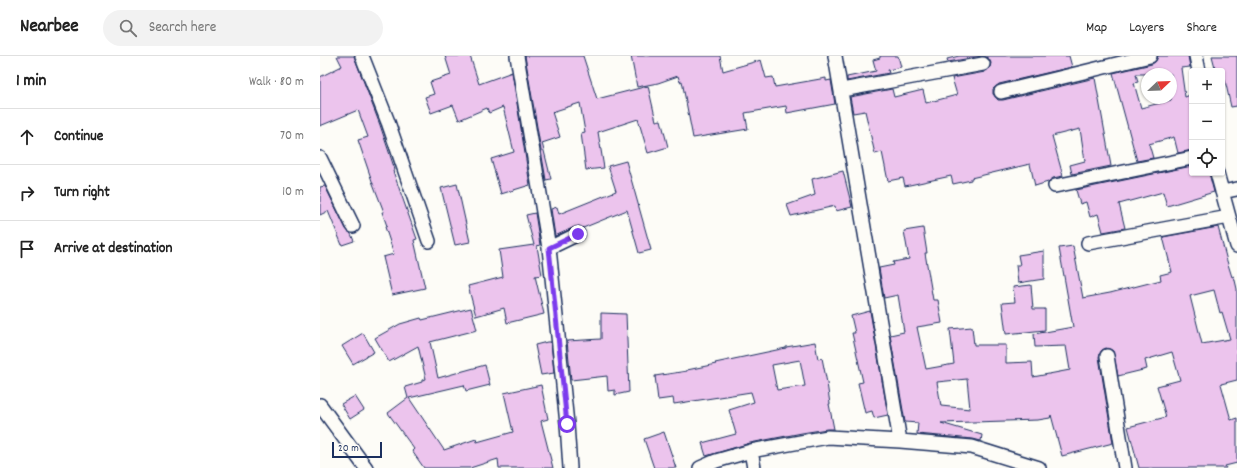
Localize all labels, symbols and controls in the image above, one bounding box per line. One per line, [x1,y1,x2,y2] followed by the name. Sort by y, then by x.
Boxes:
[103,10,383,46] search box
[20,14,79,41] text: Nearbee
[117,17,139,39] icon: search
[149,17,216,39] text: Search here
[1086,18,1107,38] text: Map
[1129,18,1164,38] text: Layers
[1186,18,1217,38] text: Share
[1141,68,1177,104] north arrow
[1189,68,1225,176] map controls
[1189,68,1225,104] button: +
[16,70,46,94] text: 1 min
[249,73,304,92] text: Walk · 80 m
[1189,104,1225,140] button: −
[16,126,38,148] icon: ahead
[54,126,103,148] text: Continue
[280,127,304,146] text: 70 m
[1189,140,1225,176] button: locate
[16,182,38,204] icon: right
[54,182,110,204] text: Turn right
[282,183,304,202] text: 10 m
[569,225,587,243] route end
[16,238,38,260] icon: arrive
[54,238,172,260] text: Arrive at destination
[558,415,576,433] route start
[332,440,382,459] scale bar
[338,441,359,457] text: 20 m

